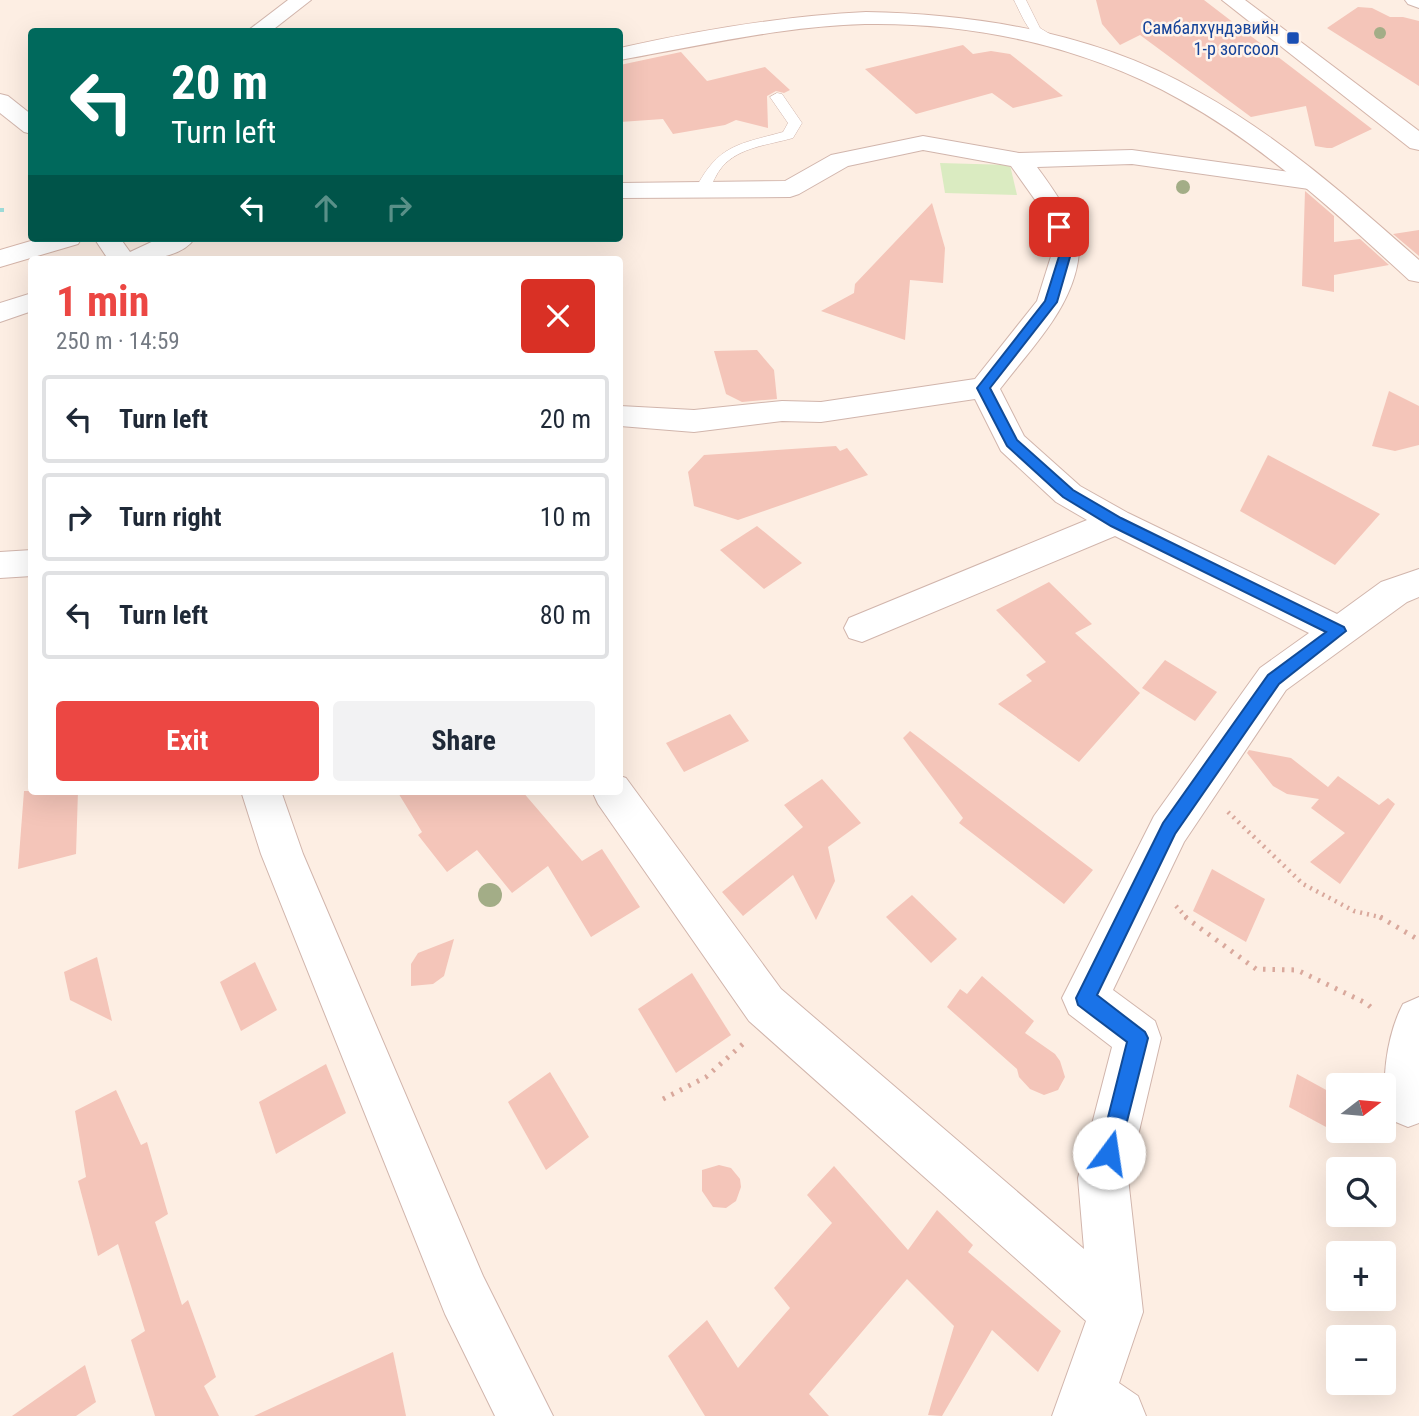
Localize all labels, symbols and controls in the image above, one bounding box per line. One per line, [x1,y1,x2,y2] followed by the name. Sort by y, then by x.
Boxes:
[1142,17,1279,59] place label: Самбалхүндэвийн 1-р зогсоол
[1285,30,1301,46] marker: Самбалхүндэвийн 1-р зогсоол
[171,54,268,111] text: 20 m
[56,56,147,147] icon: left
[171,113,276,151] text: Turn left
[234,189,272,227] icon: left
[307,189,345,227] icon: ahead
[380,189,418,227] icon: right
[1029,197,1089,257] pin
[1040,208,1078,246] icon: arrive
[56,277,149,326] text: 1 min
[521,279,595,353] button: close
[56,328,180,355] text: 250 m · 14:59
[60,400,98,438] icon: left
[119,404,208,434] text: Turn left
[540,404,591,434] text: 20 m
[60,498,98,536] icon: right
[119,502,221,532] text: Turn right
[540,502,591,532] text: 10 m
[60,596,98,634] icon: left
[119,600,208,630] text: Turn left
[540,600,591,630] text: 80 m
[56,701,319,781] button: Exit
[333,701,595,781] button: Share
[1326,1073,1396,1143] north arrow
[1326,1073,1396,1395] map controls
[1072,1116,1146,1190] position arrow
[1326,1157,1396,1227] button: search
[1326,1241,1396,1311] button: +
[1326,1325,1396,1395] button: −

